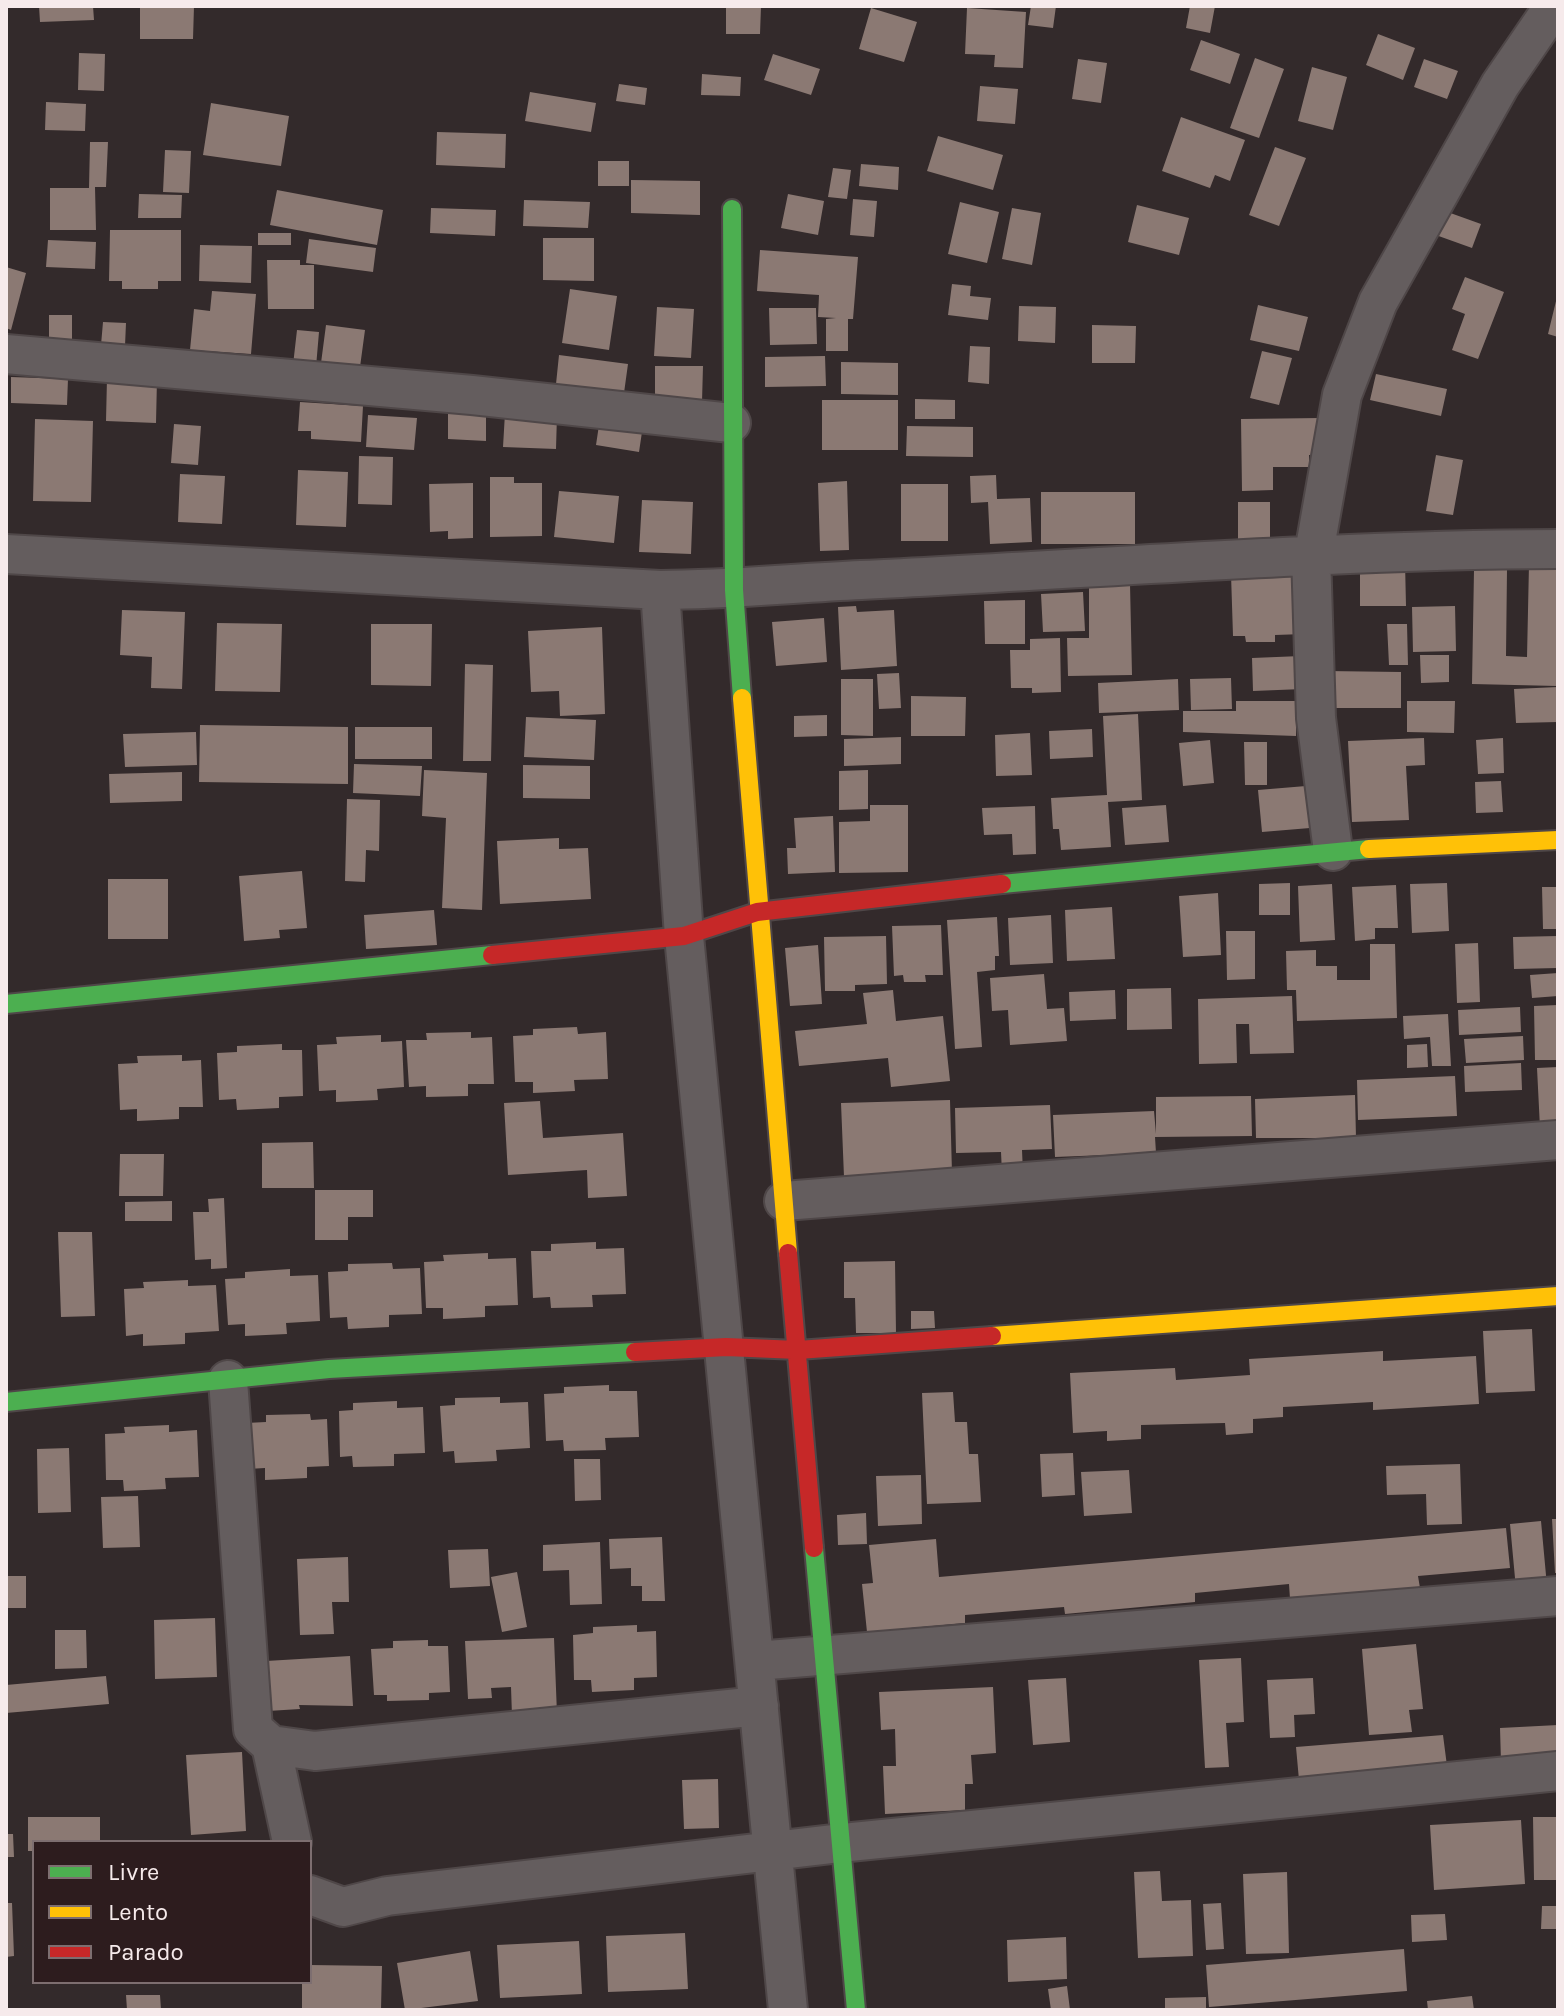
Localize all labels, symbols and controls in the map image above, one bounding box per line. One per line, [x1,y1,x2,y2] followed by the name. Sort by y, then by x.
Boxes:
[32,1840,312,1984] legend
[108,1858,159,1886] text: Livre
[108,1898,168,1926] text: Lento
[108,1938,184,1966] text: Parado

